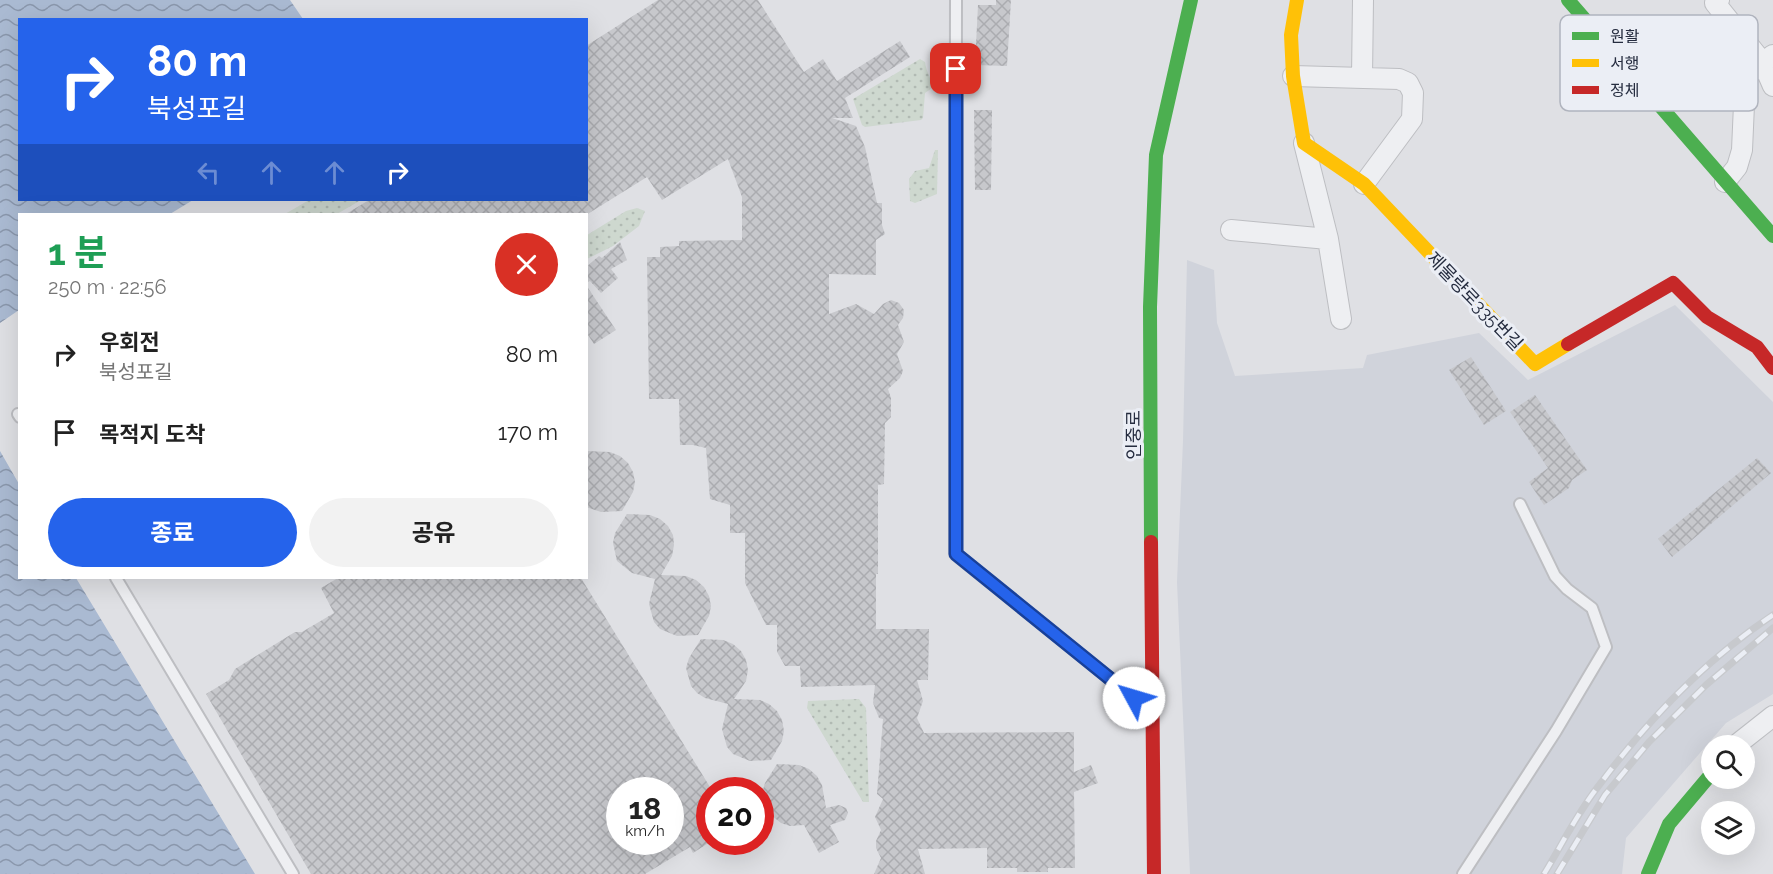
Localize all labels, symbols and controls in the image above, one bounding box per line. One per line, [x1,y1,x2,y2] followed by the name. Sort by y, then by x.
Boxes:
[1560,15,1758,111] legend
[1610,27,1640,46] text: 원활
[147,37,247,86] text: 80 m
[48,42,126,120] icon: right
[930,43,981,94] pin
[939,52,972,85] icon: arrive
[1610,54,1639,73] text: 서행
[1610,81,1639,100] text: 정체
[147,93,246,124] text: 북성포길
[192,156,225,189] icon: left
[255,156,288,189] icon: ahead
[318,156,351,189] icon: ahead
[381,156,414,189] icon: right
[48,231,108,273] text: 1 분
[495,233,558,296] button: close
[1423,248,1527,354] street label: 제물량로335번길
[48,275,167,299] text: 250 m · 22:56
[99,329,160,355] text: 우회전
[48,338,81,371] icon: right
[506,341,558,367] text: 80 m
[99,360,173,384] text: 북성포길
[1123,410,1144,460] street label: 인중로
[48,416,81,449] icon: arrive
[498,419,558,445] text: 170 m
[99,421,205,447] text: 목적지 도착
[48,498,297,567] button: 종료
[309,498,558,567] button: 공유
[1102,666,1166,730] position arrow
[1701,735,1755,855] map controls
[1701,735,1755,789] button: search
[696,777,774,855] speed limit sign: 20
[629,791,661,826] text: 18
[1701,801,1755,855] button: layers
[625,822,665,840] text: km/h

